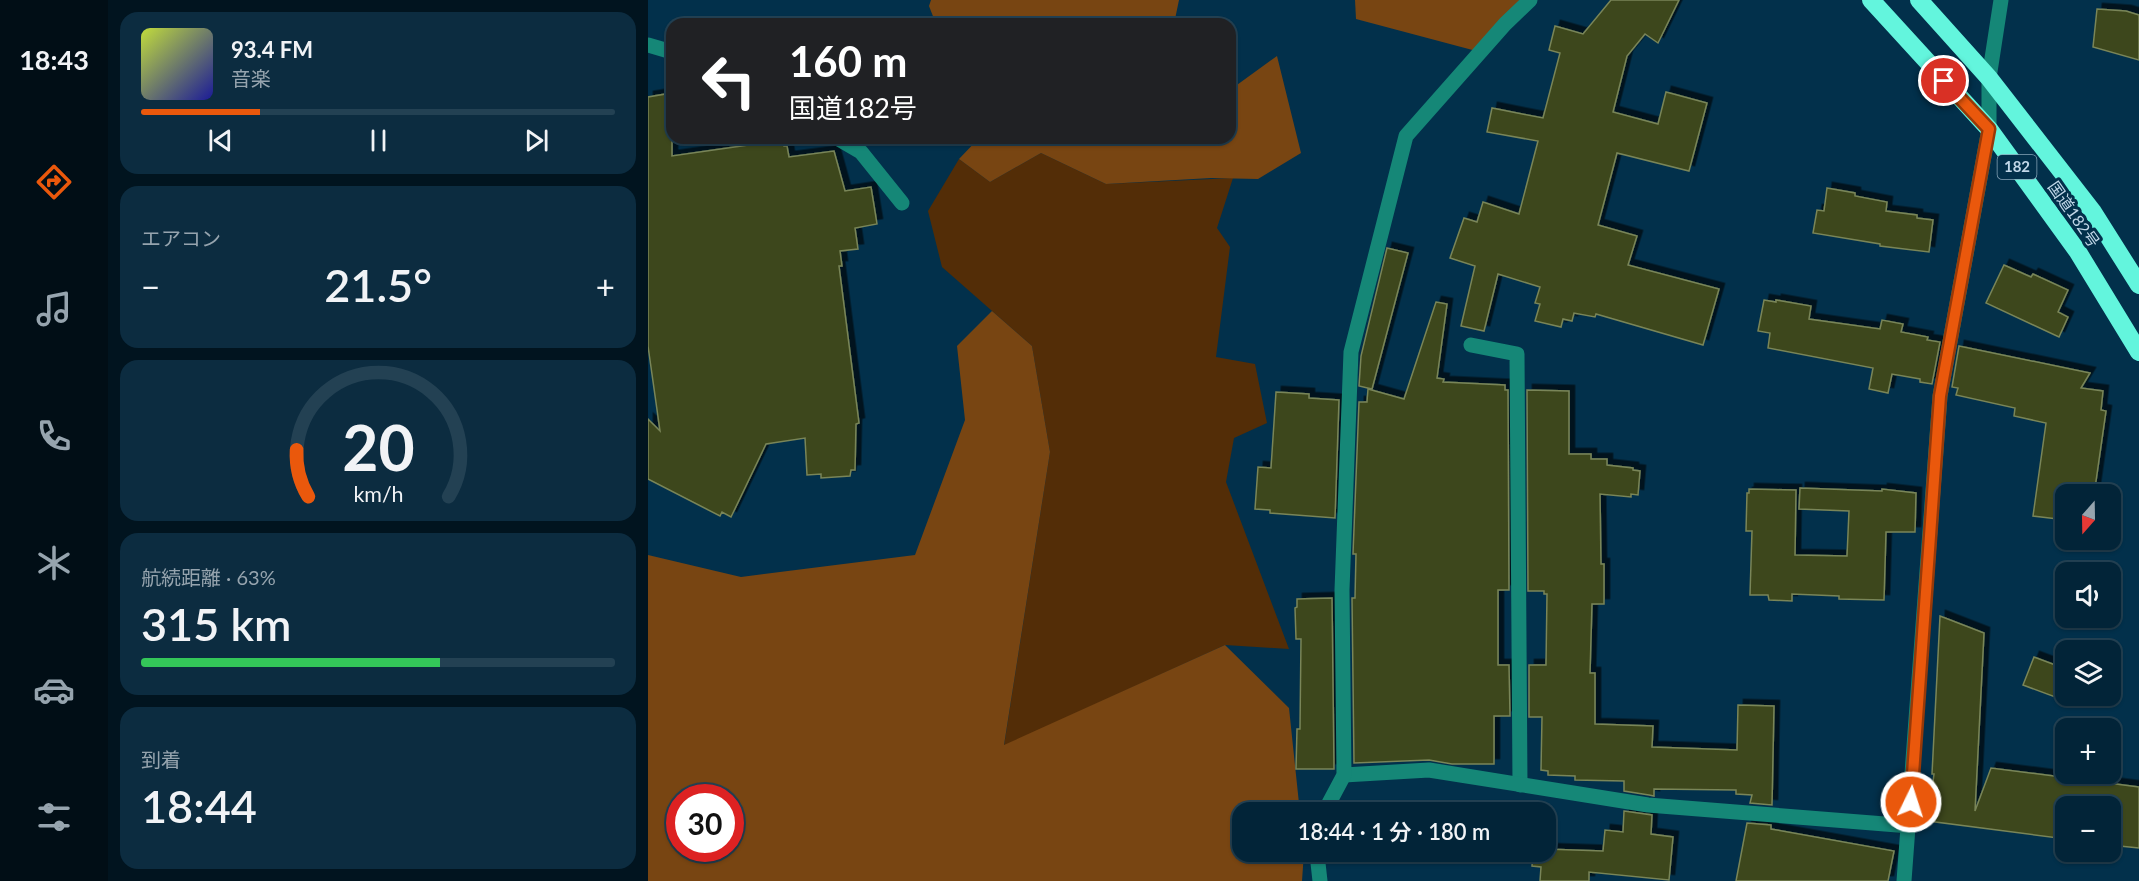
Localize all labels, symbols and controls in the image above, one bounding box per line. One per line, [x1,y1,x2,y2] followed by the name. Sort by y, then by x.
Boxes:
[231,36,313,63] text: 93.4 FM
[789,36,907,86] text: 160 m
[690,42,768,120] icon: left
[19,43,89,76] text: 18:43
[1918,55,1969,106] pin
[1927,64,1960,97] icon: arrive
[231,66,271,90] text: 音楽
[789,91,917,124] text: 国道182号
[204,124,237,157] icon: previous
[362,124,395,157] icon: pause
[520,124,553,157] icon: next
[1998,155,2036,179] road number: 182
[33,161,75,203] icon: directions
[2045,177,2104,250] street label: 国道182号
[141,226,221,250] text: エアコン
[324,258,432,312] text: 21.5°
[141,266,160,306] text: −
[596,266,615,306] text: +
[33,288,75,330] icon: music
[342,410,414,485] text: 20
[33,415,75,457] icon: phone
[353,482,403,508] text: km/h
[2055,484,2121,550] north arrow
[2055,484,2121,862] map controls
[33,542,75,584] icon: climate
[2055,562,2121,628] button: sound
[141,565,276,589] text: 航続距離 · 63%
[141,597,291,651] text: 315 km
[2055,640,2121,706] button: layers
[33,669,75,711] icon: car
[2055,718,2121,784] button: +
[141,747,181,771] text: 到着
[1879,770,1943,834] position arrow
[141,779,257,833] text: 18:44
[666,784,744,862] speed limit sign: 30
[33,796,75,838] icon: filters
[2055,796,2121,862] button: −
[1298,818,1490,845] text: 18:44 · 1 分 · 180 m

